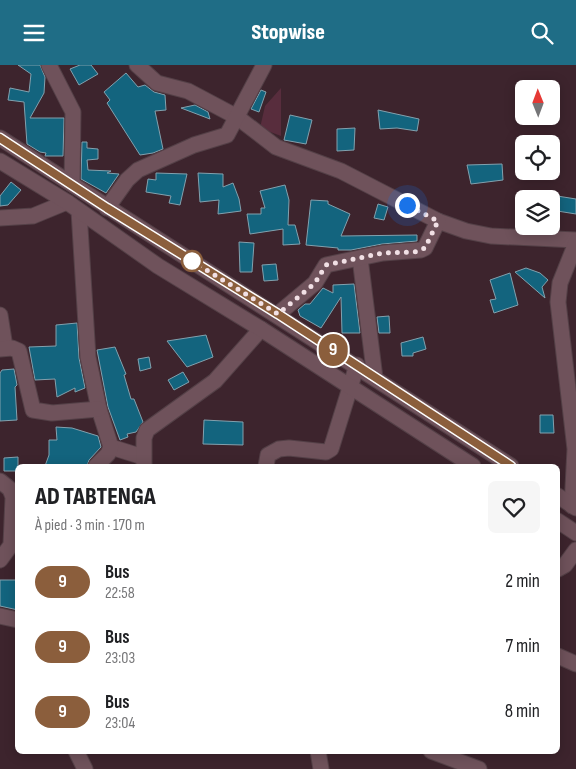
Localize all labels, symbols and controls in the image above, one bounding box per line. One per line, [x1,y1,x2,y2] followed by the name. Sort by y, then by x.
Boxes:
[20,19,48,47] icon: menu
[251,19,325,46] text: Stopwise
[528,19,556,47] icon: search
[515,80,560,125] north arrow
[515,80,560,235] map controls
[515,135,560,180] button: locate
[515,190,560,235] button: layers
[395,193,420,218] your location
[181,250,203,272] unlabelled marker
[317,334,349,366] line badge: 9
[329,339,337,360] text: 9
[488,481,540,533] button: heart
[35,482,156,511] text: AD TABTENGA
[35,516,145,535] text: À pied · 3 min · 170 m
[105,561,130,584] text: Bus
[505,570,540,593] text: 2 min
[58,571,67,592] text: 9
[105,584,135,603] text: 22:58
[105,626,130,649] text: Bus
[506,635,540,658] text: 7 min
[58,636,67,657] text: 9
[105,649,135,668] text: 23:03
[105,691,130,714] text: Bus
[505,700,540,723] text: 8 min
[58,701,67,722] text: 9
[105,714,135,733] text: 23:04

